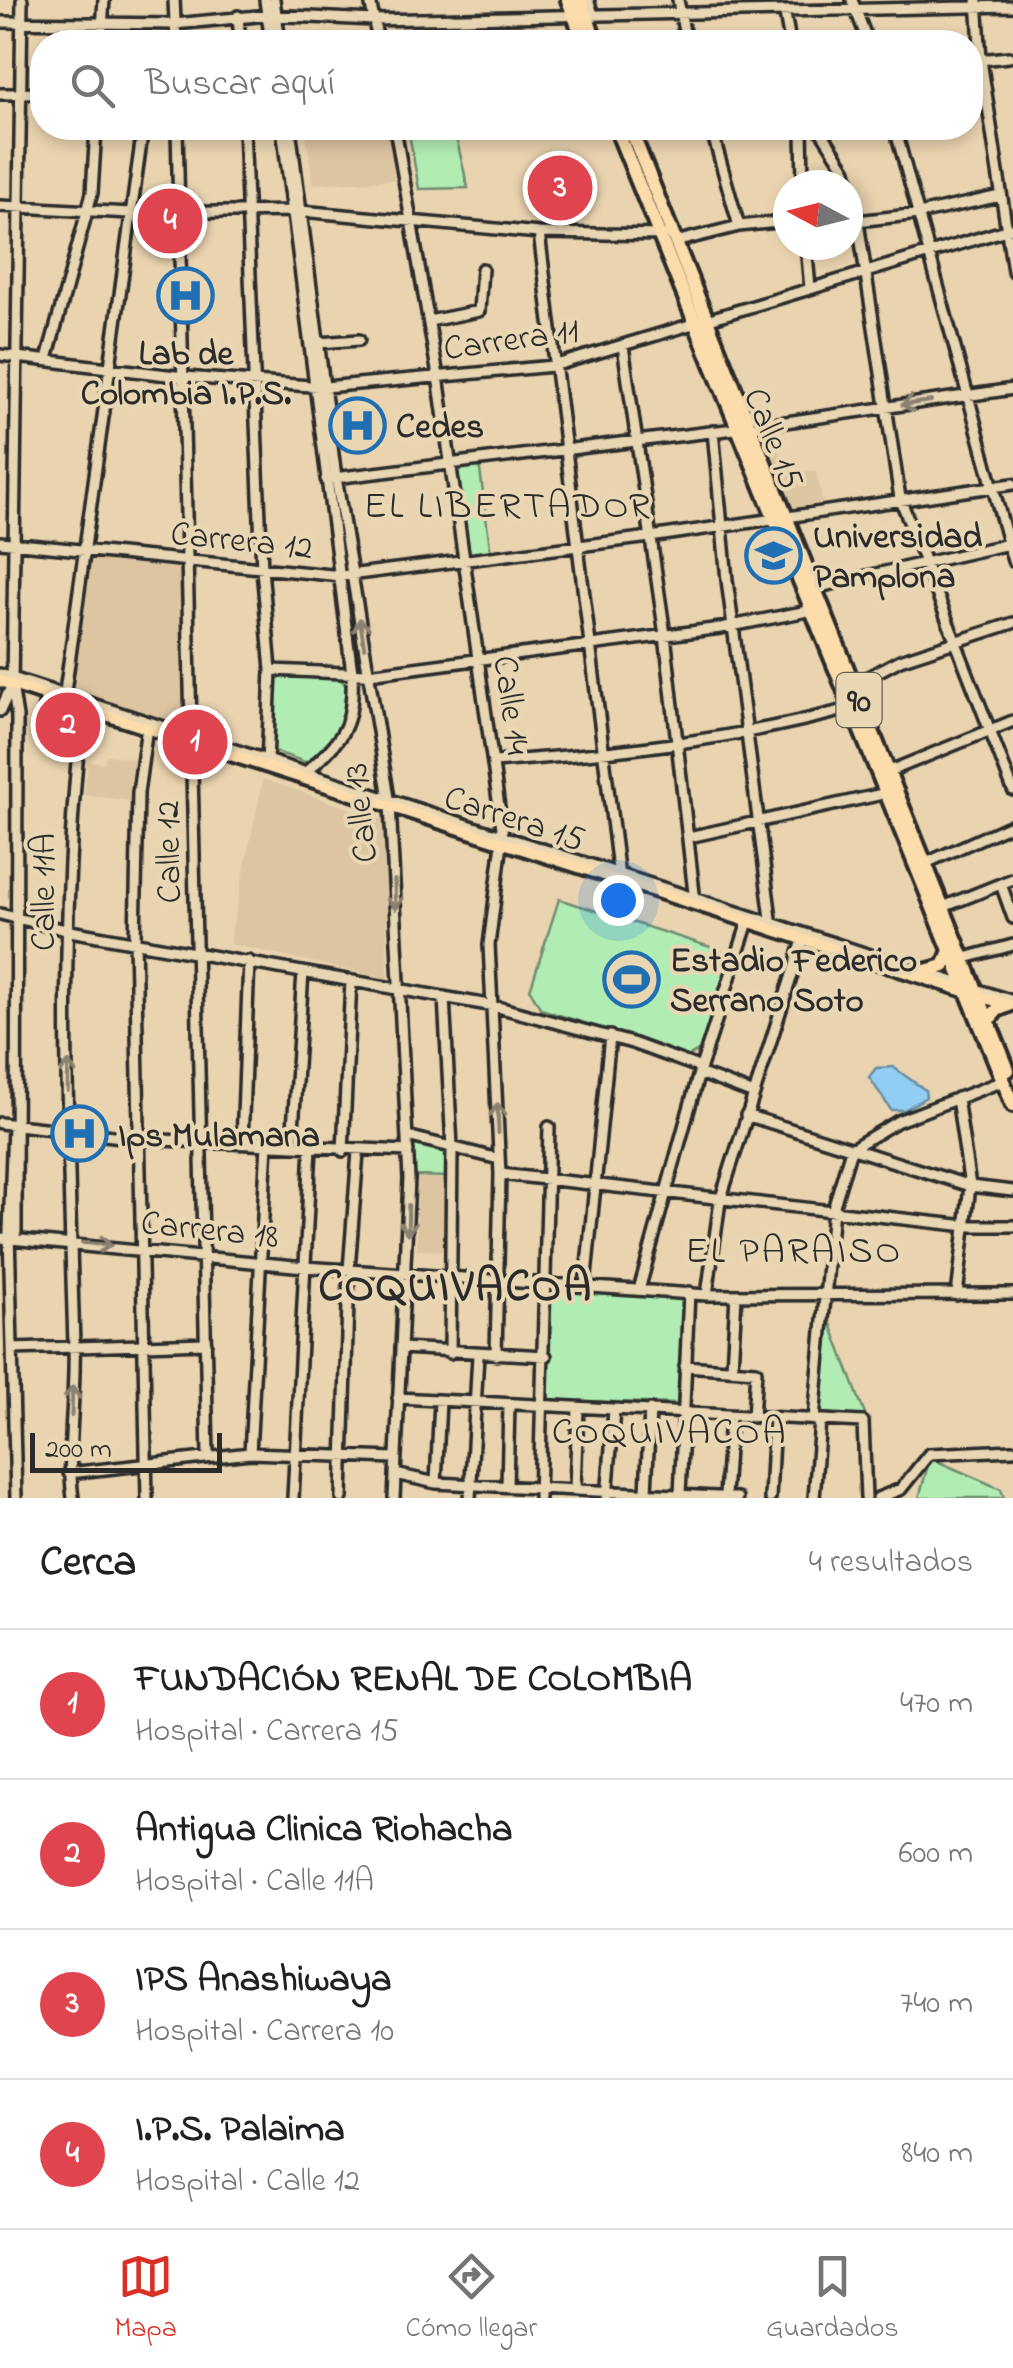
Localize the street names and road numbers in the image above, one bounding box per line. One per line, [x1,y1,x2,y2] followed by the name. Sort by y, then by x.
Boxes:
[440,307,583,376] street label: Carrera 11
[728,381,815,498] street label: Calle 15
[168,510,315,575] street label: Carrera 12
[477,652,542,758] street label: Calle 14
[836,673,882,727] road number: 90
[332,760,393,865] street label: Calle 13
[437,774,591,867] street label: Carrera 15
[144,800,197,904] street label: Calle 12
[20,833,71,951] street label: Calle 11A
[138,1199,281,1264] street label: Carrera 18

